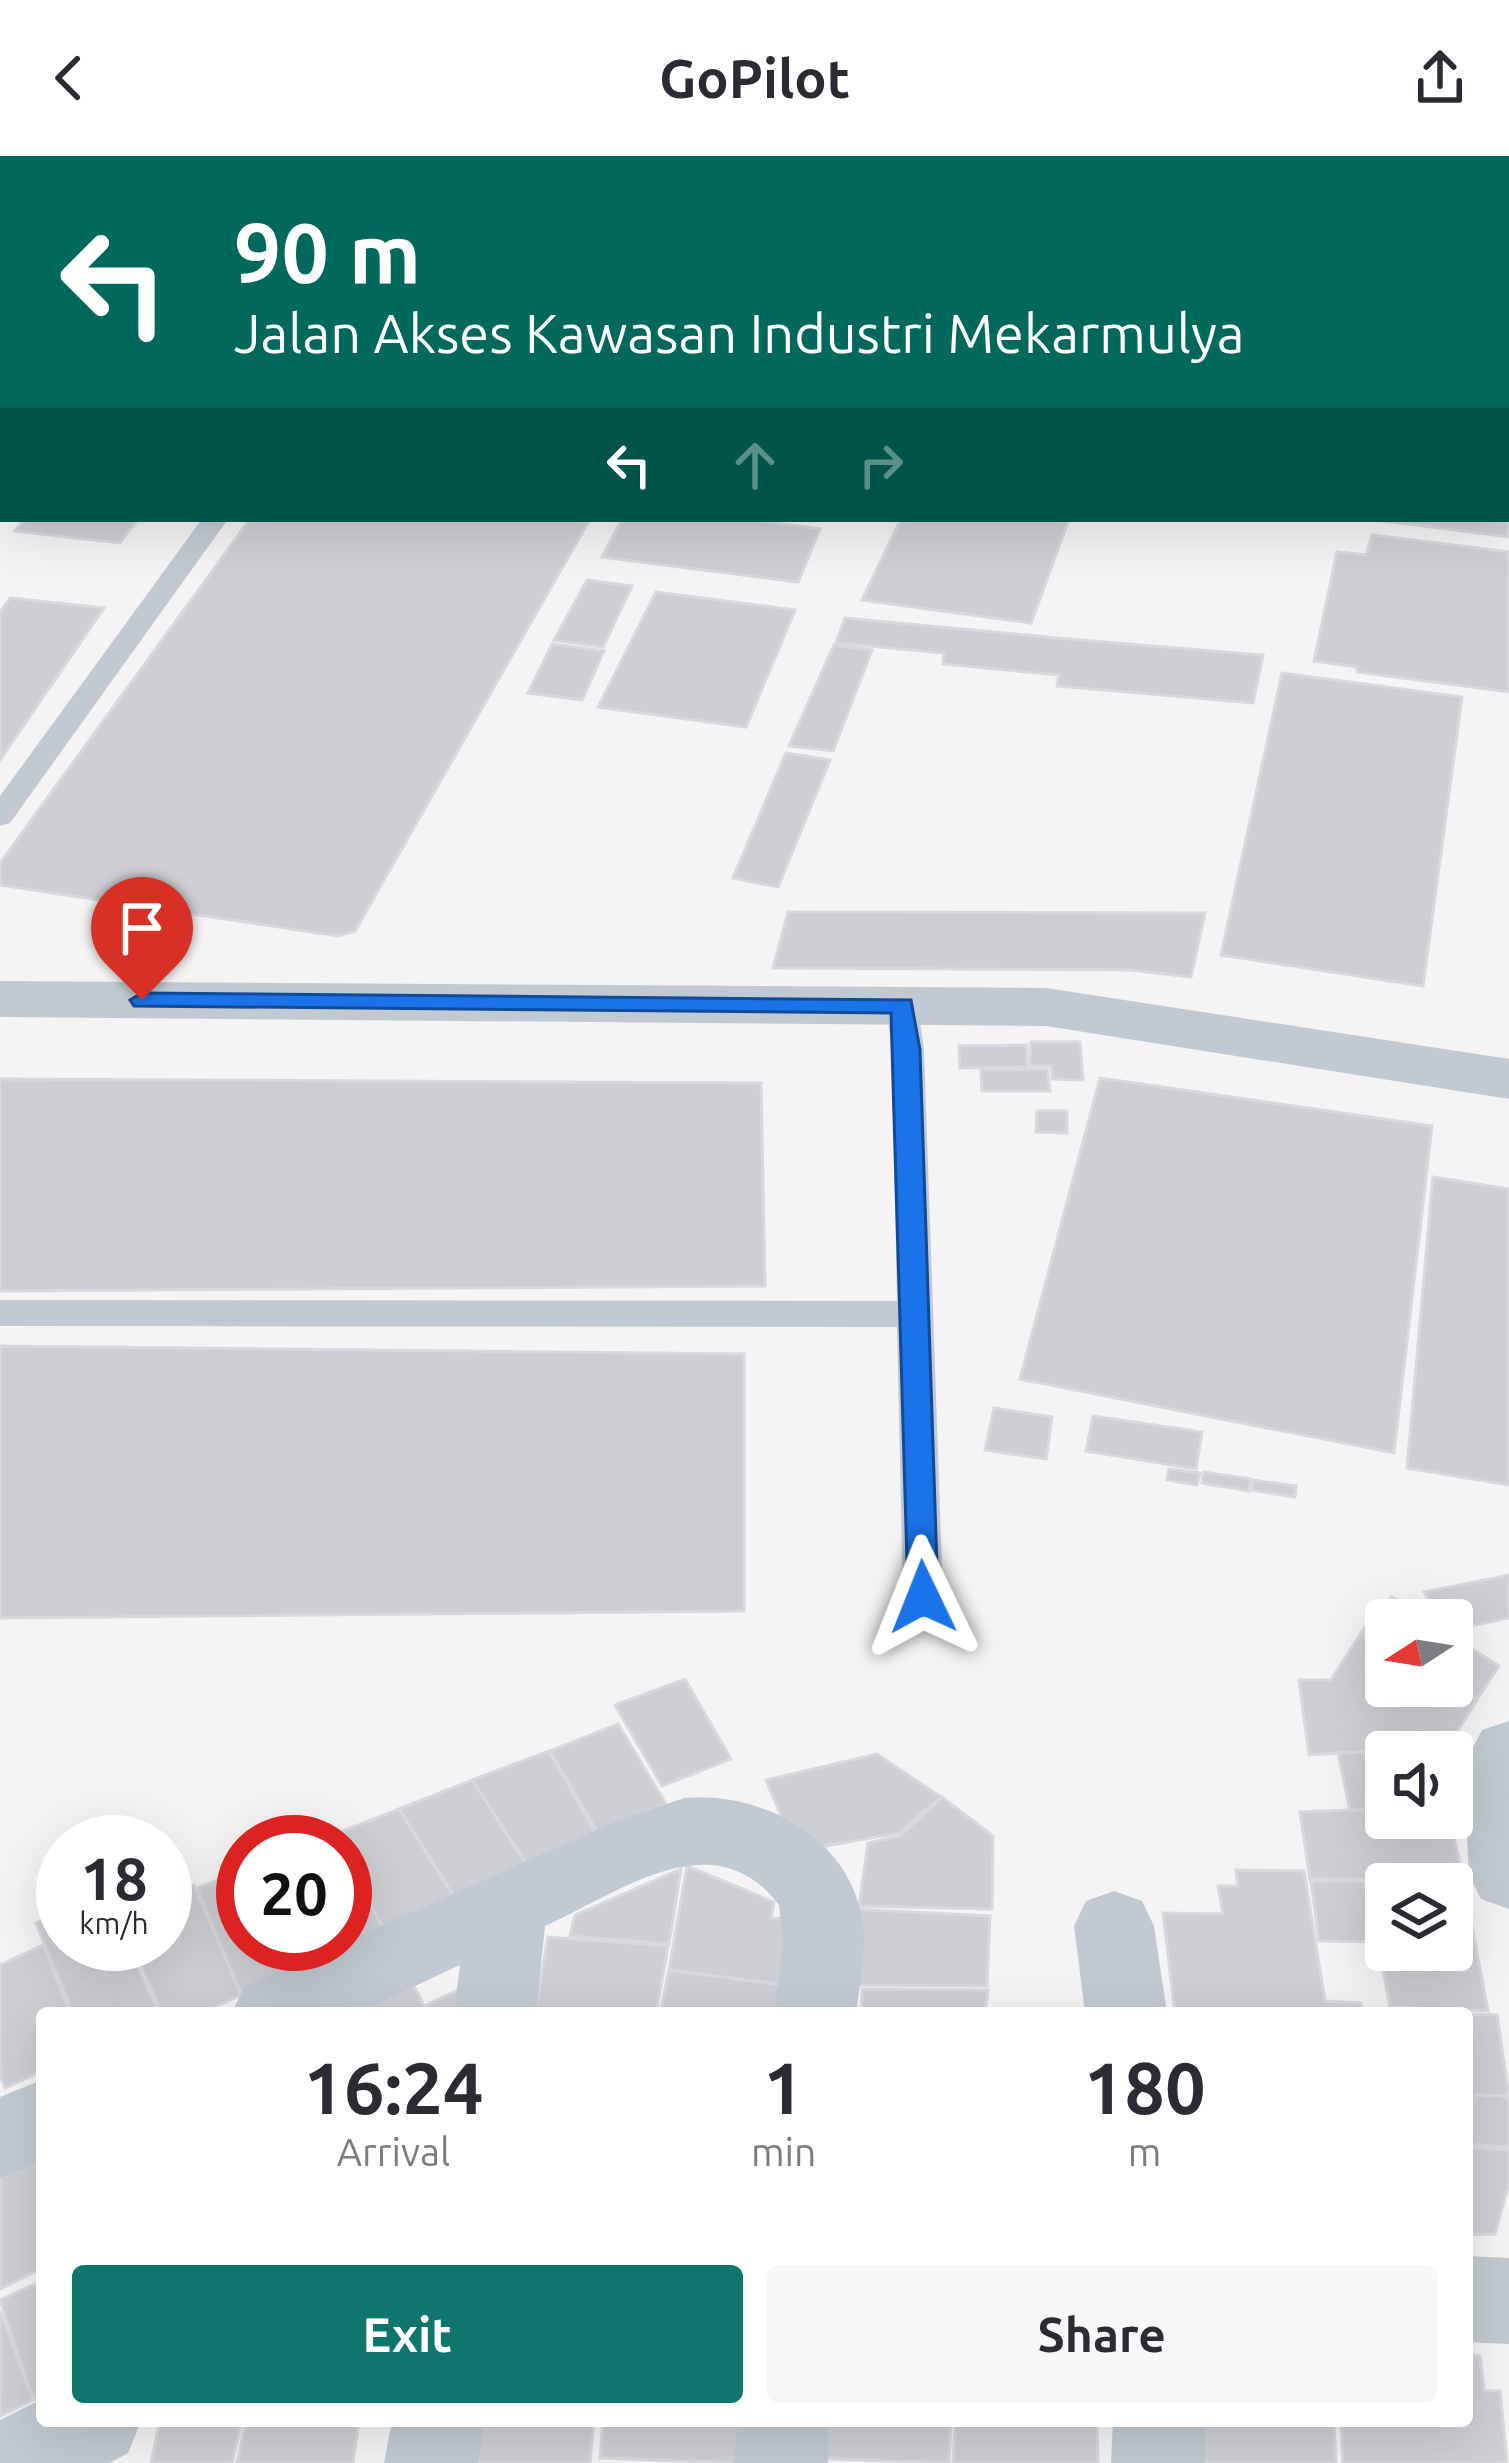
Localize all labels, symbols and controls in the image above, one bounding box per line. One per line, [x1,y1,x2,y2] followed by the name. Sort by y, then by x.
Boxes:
[36,45,102,111] icon: back
[1407,45,1473,111] icon: share
[659,48,850,108] text: GoPilot
[36,204,192,360] icon: left
[234,205,421,299] text: 90 m
[234,303,1245,363] text: Jalan Akses Kawasan Industri Mekarmulya
[596,432,662,498] icon: left
[722,432,788,498] icon: ahead
[848,432,914,498] icon: right
[91,877,193,1000] pin
[109,895,175,961] icon: arrive
[860,1534,986,1660] position arrow
[1365,1599,1473,1707] north arrow
[1365,1599,1473,1971] map controls
[1365,1731,1473,1839] button: sound
[216,1815,372,1971] speed limit sign: 20
[80,1844,148,1911] text: 18
[1365,1863,1473,1971] button: layers
[79,1906,149,1940] text: km/h
[303,2047,484,2128] text: 16:24
[763,2047,804,2128] text: 1
[1084,2047,1206,2128] text: 180
[337,2130,450,2173] text: Arrival
[751,2130,816,2173] text: min
[1128,2130,1161,2173] text: m
[72,2265,743,2403] button: Exit
[767,2265,1437,2403] button: Share

